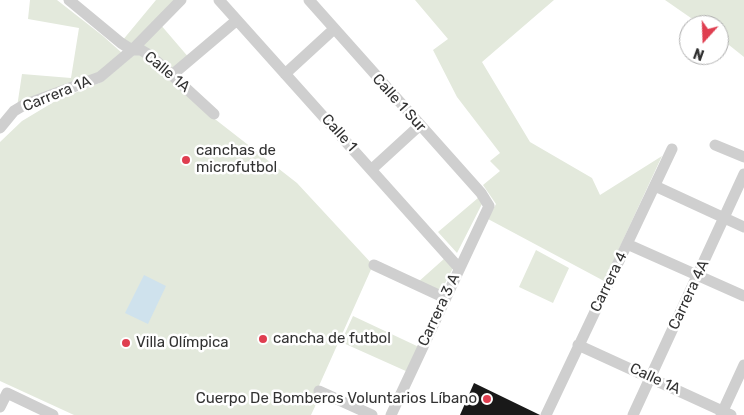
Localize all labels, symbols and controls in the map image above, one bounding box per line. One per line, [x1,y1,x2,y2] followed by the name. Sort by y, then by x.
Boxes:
[679,15,729,65] north arrow
[691,44,707,63] text: N
[140,48,194,96] street label: Calle 1A
[368,70,430,136] street label: Calle 1 Sur
[20,72,94,116] street label: Carrera 1A
[318,111,360,155] street label: Calle 1
[196,142,277,177] place label: canchas de microfutbol
[180,154,192,166] marker: canchas de microfutbol
[587,249,631,315] street label: Carrera 4
[665,257,713,333] street label: Carrera 4A
[414,271,464,349] street label: Carrera 3 A
[273,330,391,348] place label: cancha de futbol
[257,333,269,345] marker: cancha de futbol
[136,334,229,352] place label: Villa Olímpica
[120,337,132,349] marker: Villa Olímpica
[627,359,683,399] street label: Calle 1A
[196,390,477,408] place label: Cuerpo De Bomberos Voluntarios Líbano
[481,393,493,405] marker: Cuerpo De Bomberos Voluntarios Líbano

